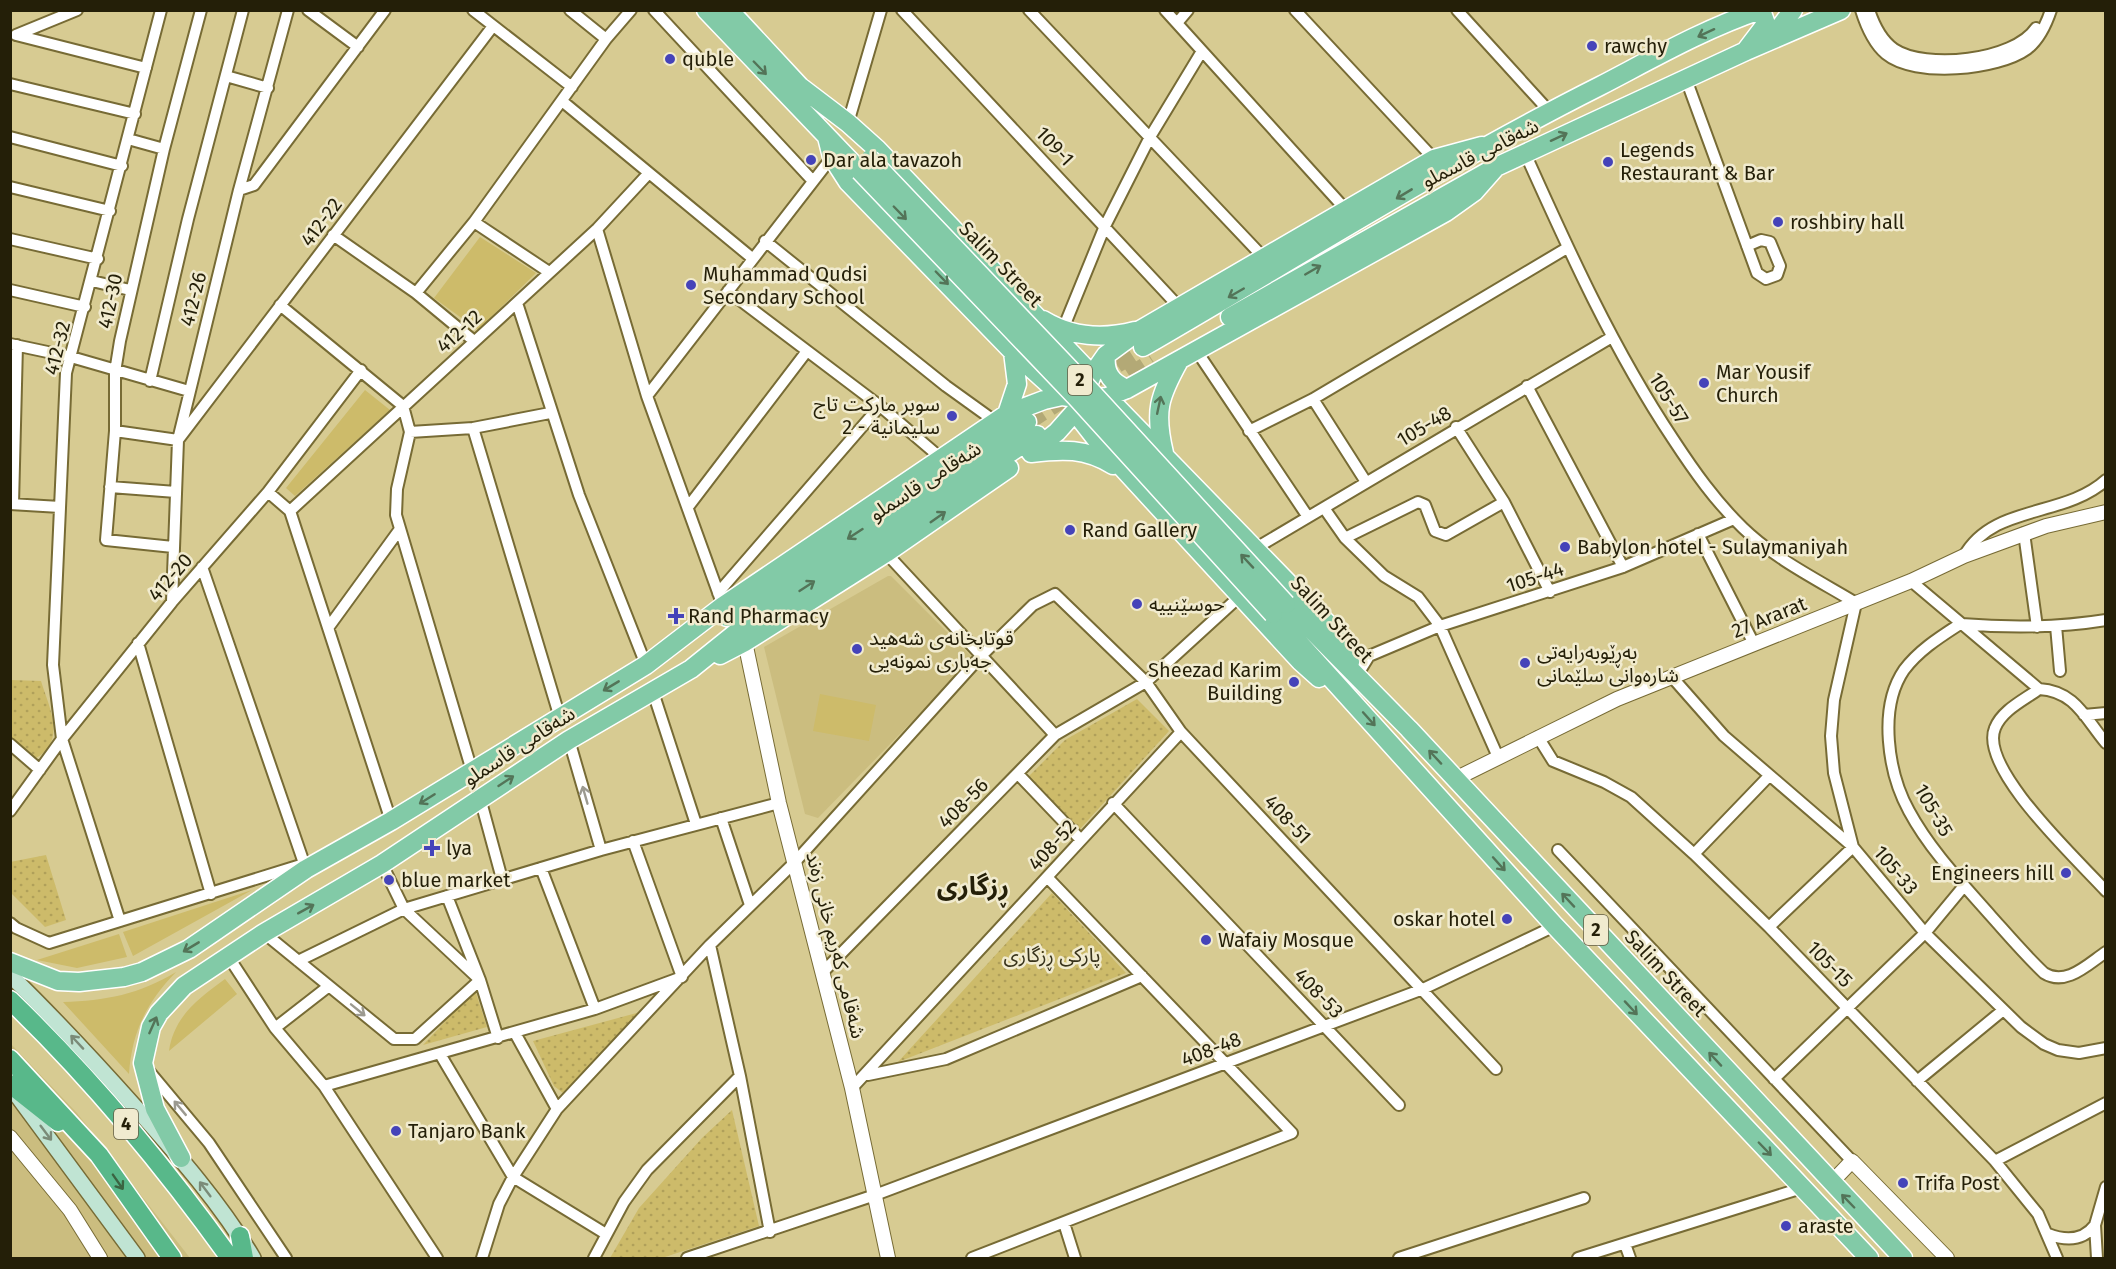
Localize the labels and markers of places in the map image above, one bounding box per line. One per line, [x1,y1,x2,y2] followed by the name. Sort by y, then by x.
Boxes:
[1604,34,1667,58] place label: rawchy
[1585,39,1599,53] marker: rawchy
[682,47,734,71] place label: quble
[663,52,677,66] marker: quble
[1620,138,1775,185] place label: Legends Restaurant & Bar
[823,148,962,172] place label: Dar ala tavazoh
[804,153,818,167] marker: Dar ala tavazoh
[1601,155,1615,169] marker: Legends Restaurant & Bar
[1790,210,1904,234] place label: roshbiry hall
[1771,215,1785,229] marker: roshbiry hall
[703,262,868,309] place label: Muhammad Qudsi Secondary School
[684,278,698,292] marker: Muhammad Qudsi Secondary School
[1716,360,1812,407] place label: Mar Yousif Church
[1697,376,1711,390] marker: Mar Yousif Church
[813,392,940,439] place label: سوبر ماركت تاج 2 - سليمانية
[945,409,959,423] marker: سوبر ماركت تاج 2 - سليمانية
[1082,518,1197,542] place label: Rand Gallery
[1063,523,1077,537] marker: Rand Gallery
[1577,535,1848,559] place label: Babylon hotel - Sulaymaniyah
[1558,540,1572,554] marker: Babylon hotel - Sulaymaniyah
[1149,592,1225,616] place label: حوسێنییە
[1130,597,1144,611] marker: حوسێنییە
[688,604,829,628] place label: Rand Pharmacy
[669,609,683,623] marker: Rand Pharmacy
[869,626,1014,673] place label: قوتابخانەی شەهید جەباری نمونەیی
[1537,640,1679,687] place label: بەڕێوبەرایەتی شارەوانی سلێمانی
[850,642,864,656] marker: قوتابخانەی شەهید جەباری نمونەیی
[1518,656,1532,670] marker: بەڕێوبەرایەتی شارەوانی سلێمانی
[1148,658,1283,705] place label: Sheezad Karim Building
[1287,675,1301,689] marker: Sheezad Karim Building
[446,836,472,860] place label: lya
[423,839,441,857] marker: lya
[1931,861,2054,885] place label: Engineers hill
[2059,866,2073,880] marker: Engineers hill
[401,868,511,892] place label: blue market
[382,873,396,887] marker: blue market
[1393,907,1495,931] place label: oskar hotel
[1500,912,1514,926] marker: oskar hotel
[1218,928,1354,952] place label: Wafaiy Mosque
[1199,933,1213,947] marker: Wafaiy Mosque
[408,1119,526,1143] place label: Tanjaro Bank
[389,1124,403,1138] marker: Tanjaro Bank
[1915,1171,2001,1195] place label: Trifa Post
[1896,1176,1910,1190] marker: Trifa Post
[1798,1214,1854,1238] place label: araste
[1779,1219,1793,1233] marker: araste

